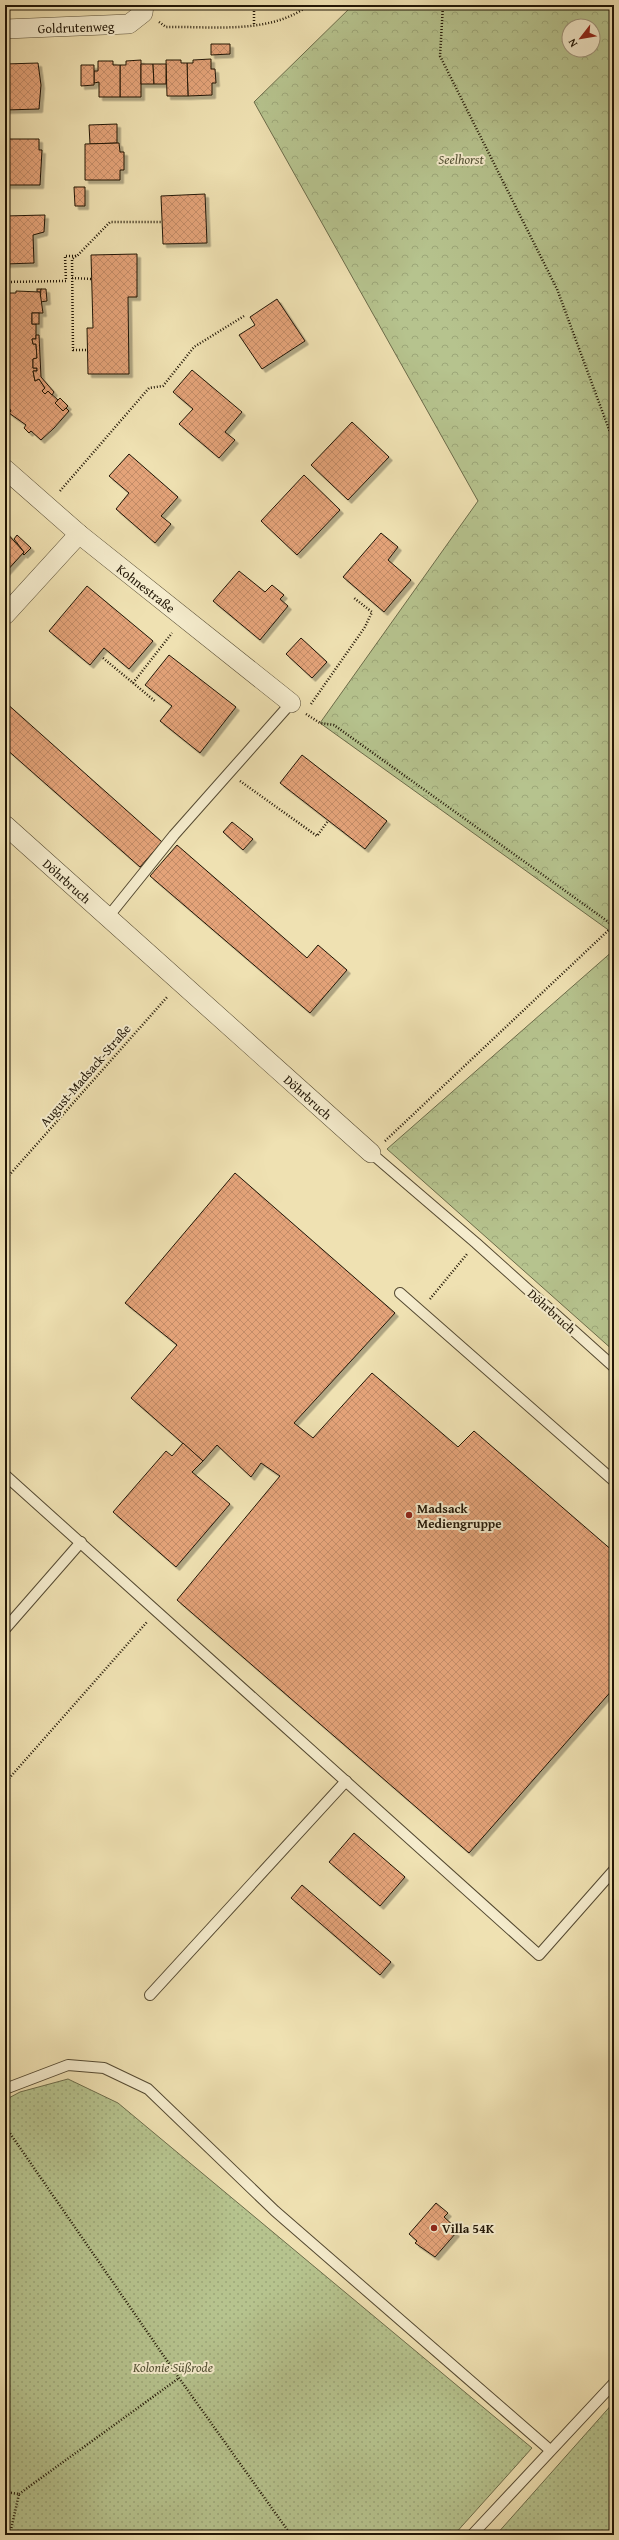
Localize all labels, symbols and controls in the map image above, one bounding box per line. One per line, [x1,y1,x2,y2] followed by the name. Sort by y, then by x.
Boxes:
[37,17,115,38] street label: Goldrutenweg
[561,18,601,58] north arrow
[563,35,581,50] text: N
[438,150,485,169] park label: Seelhorst
[112,559,179,617] street label: Kohnestraße
[38,855,96,909] street label: Döhrbruch
[35,1020,135,1131] street label: August-Madsack-Straße
[279,1071,337,1125] street label: Döhrbruch
[523,1285,581,1339] street label: Döhrbruch
[417,1499,502,1533] place label: Madsack Mediengruppe
[404,1510,414,1520] marker: Madsack Mediengruppe
[442,2219,495,2238] place label: Villa 54K
[429,2223,439,2233] marker: Villa 54K
[132,2358,213,2377] park label: Kolonie Süßrode

